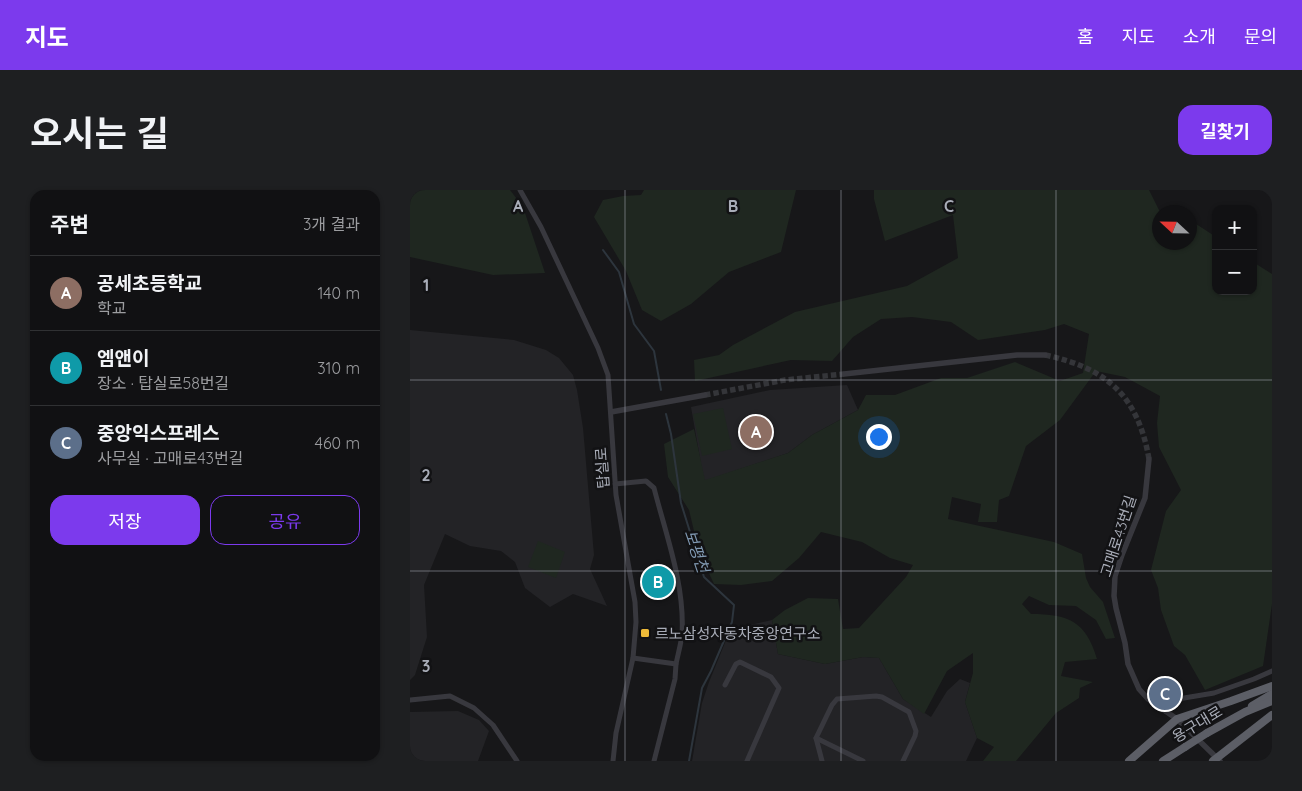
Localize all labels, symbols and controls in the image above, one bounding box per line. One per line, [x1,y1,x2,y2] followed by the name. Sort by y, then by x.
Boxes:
[25,22,69,52] text: 지도
[1077,25,1094,48] text: 홈
[1122,25,1155,48] text: 지도
[1183,25,1216,48] text: 소개
[1244,25,1277,48] text: 문의
[1178,105,1272,155] button: 길찾기
[30,111,169,155] text: 오시는 길
[513,196,524,216] text: A
[728,196,738,216] text: B
[944,196,954,216] text: C
[1152,205,1197,250] north arrow
[1212,205,1257,295] map controls
[1212,205,1257,250] button: +
[50,211,89,237] text: 주변
[303,214,360,234] text: 3개 결과
[1212,250,1257,295] button: −
[97,271,202,295] text: 공세초등학교
[423,275,429,295] text: 1
[61,283,71,303] text: A
[317,283,360,303] text: 140 m
[97,298,126,318] text: 학교
[97,346,149,370] text: 엠앤이
[61,358,71,378] text: B
[317,358,360,378] text: 310 m
[97,373,229,393] text: 장소 · 탑실로58번길
[740,413,772,451] pin: A
[97,421,219,445] text: 중앙익스프레스
[866,424,892,450] your location
[61,433,71,453] text: C
[314,433,360,453] text: 460 m
[591,447,613,489] street label: 탑실로
[97,448,243,468] text: 사무실 · 고매로43번길
[421,465,431,485] text: 2
[1096,493,1140,579] street label: 고매로43번길
[50,495,200,545] button: 저장
[210,495,360,545] button: 공유
[680,527,714,577] water label: 보평천
[642,563,674,601] pin: B
[655,624,821,643] place label: 르노삼성자동차중앙연구소
[639,627,651,639] marker: 르노삼성자동차중앙연구소
[422,656,430,676] text: 3
[1149,675,1181,713] pin: C
[1168,702,1226,746] street label: 용구대로

